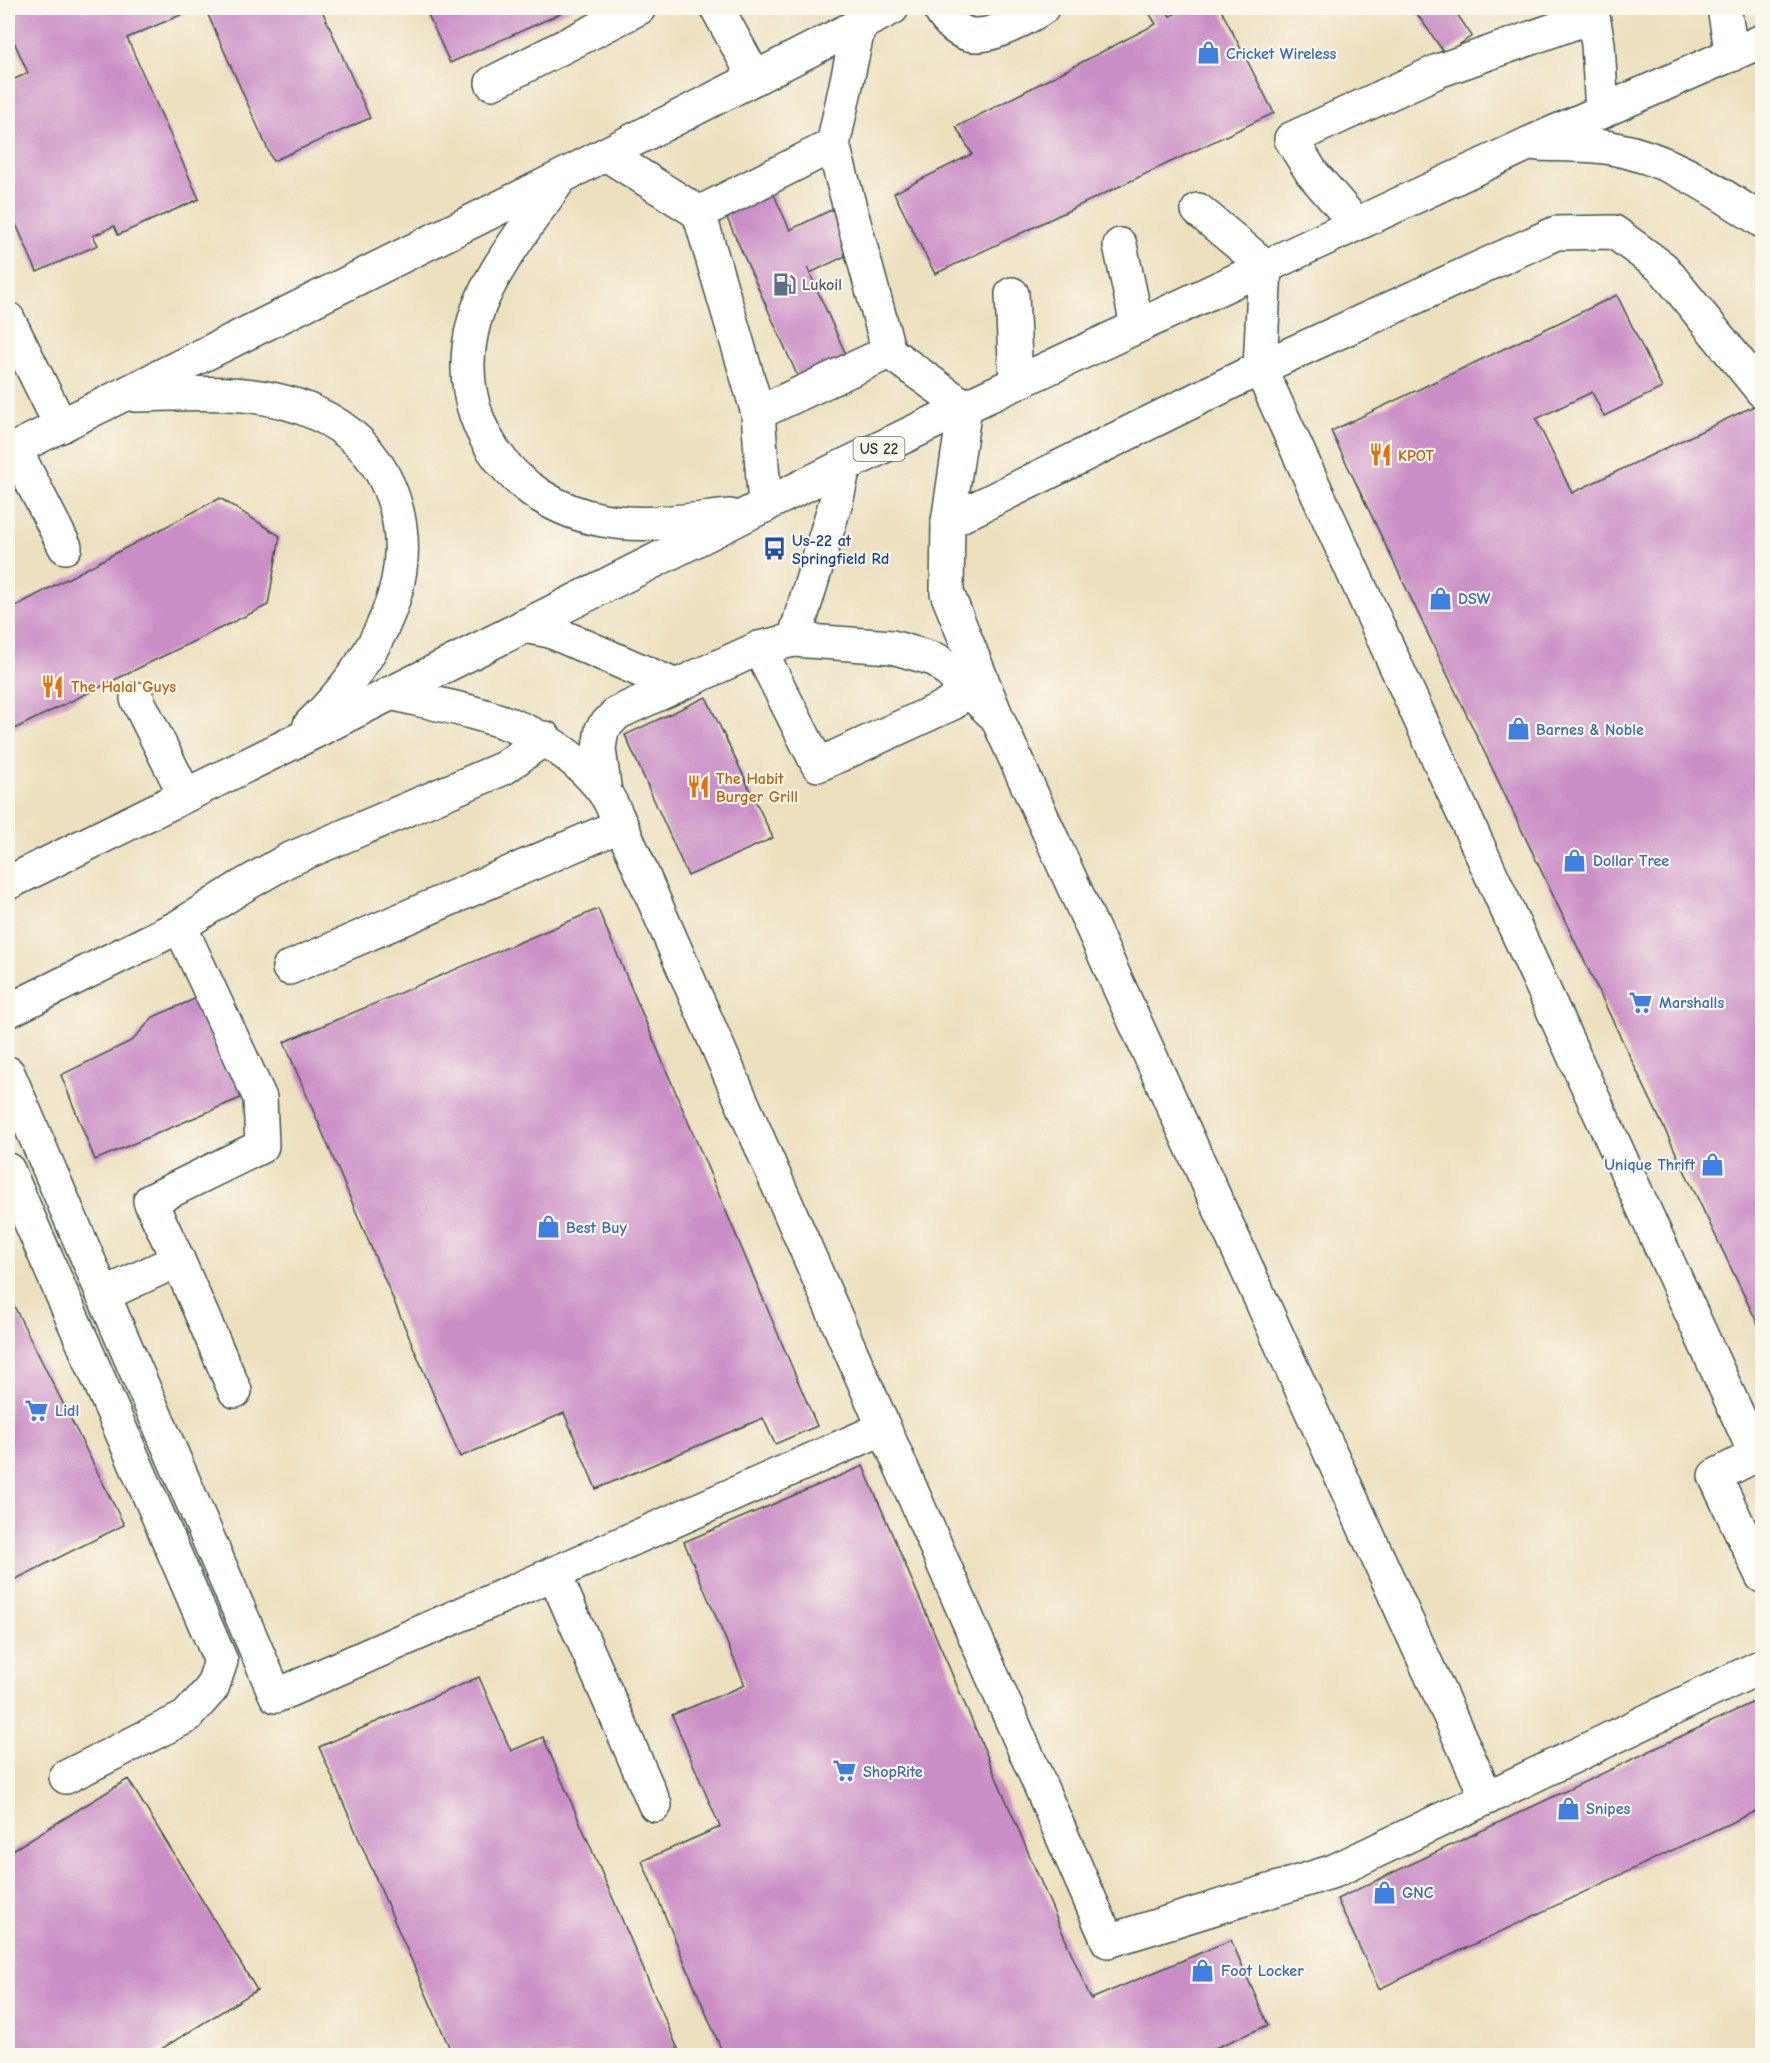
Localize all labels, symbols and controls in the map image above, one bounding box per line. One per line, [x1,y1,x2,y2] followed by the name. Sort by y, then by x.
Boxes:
[1195,40,1221,66] shop icon: Cricket Wireless
[1226,45,1337,63] place label: Cricket Wireless
[771,271,797,297] fuel station icon: Lukoil
[802,276,842,294] place label: Lukoil
[854,437,904,461] road number: US 22
[1367,442,1393,468] restaurant icon: KPOT
[1398,447,1435,465] place label: KPOT
[792,532,889,568] place label: Us-22 at Springfield Rd
[761,536,787,562] bus stop icon: Us-22 at Springfield Rd
[1427,585,1453,611] shop icon: DSW
[1458,590,1491,608] place label: DSW
[40,673,66,699] restaurant icon: The Halal Guys
[71,678,176,696] place label: The Halal Guys
[1505,716,1531,742] shop icon: Barnes & Noble
[1536,721,1644,739] place label: Barnes & Noble
[716,770,798,806] place label: The Habit Burger Grill
[685,774,711,800] restaurant icon: The Habit Burger Grill
[1562,847,1588,873] shop icon: Dollar Tree
[1593,852,1669,870] place label: Dollar Tree
[1628,989,1654,1015] supermarket icon: Marshalls
[1659,994,1724,1012] place label: Marshalls
[1700,1151,1726,1177] shop icon: Unique Thrift
[1604,1156,1696,1174] place label: Unique Thrift
[535,1214,561,1240] shop icon: Best Buy
[566,1219,627,1237] place label: Best Buy
[24,1397,50,1423] supermarket icon: Lidl
[55,1402,79,1420] place label: Lidl
[832,1758,858,1784] supermarket icon: ShopRite
[863,1763,923,1781] place label: ShopRite
[1555,1795,1581,1821] shop icon: Snipes
[1586,1800,1631,1818] place label: Snipes
[1371,1879,1397,1905] shop icon: GNC
[1402,1884,1434,1902] place label: GNC
[1190,1957,1216,1983] shop icon: Foot Locker
[1221,1962,1304,1980] place label: Foot Locker

